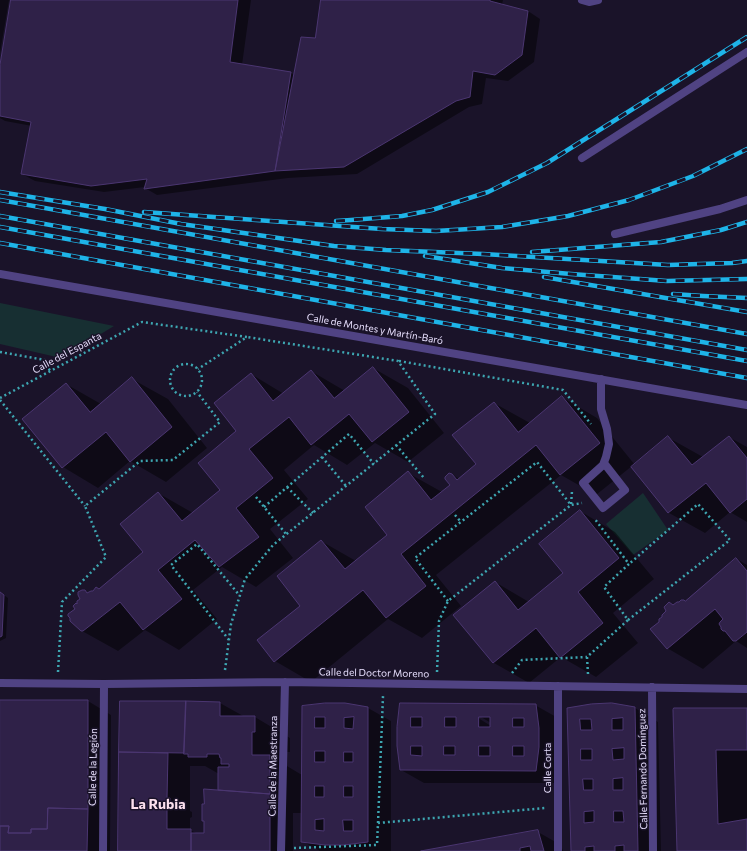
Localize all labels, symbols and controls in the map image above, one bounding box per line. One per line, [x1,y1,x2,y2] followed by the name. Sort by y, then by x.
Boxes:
[306,311,444,347] street label: Calle de Montes y Martín-Baró
[30,330,104,376] street label: Calle del Espanta
[319,666,429,680] street label: Calle del Doctor Moreno
[636,708,650,830] street label: Calle Fernando Domínguez
[266,716,280,816] street label: Calle de la Maestranza
[86,728,100,806] street label: Calle de la Legión
[542,743,554,793] street label: Calle Corta
[130,796,186,812] district label: La Rubia

